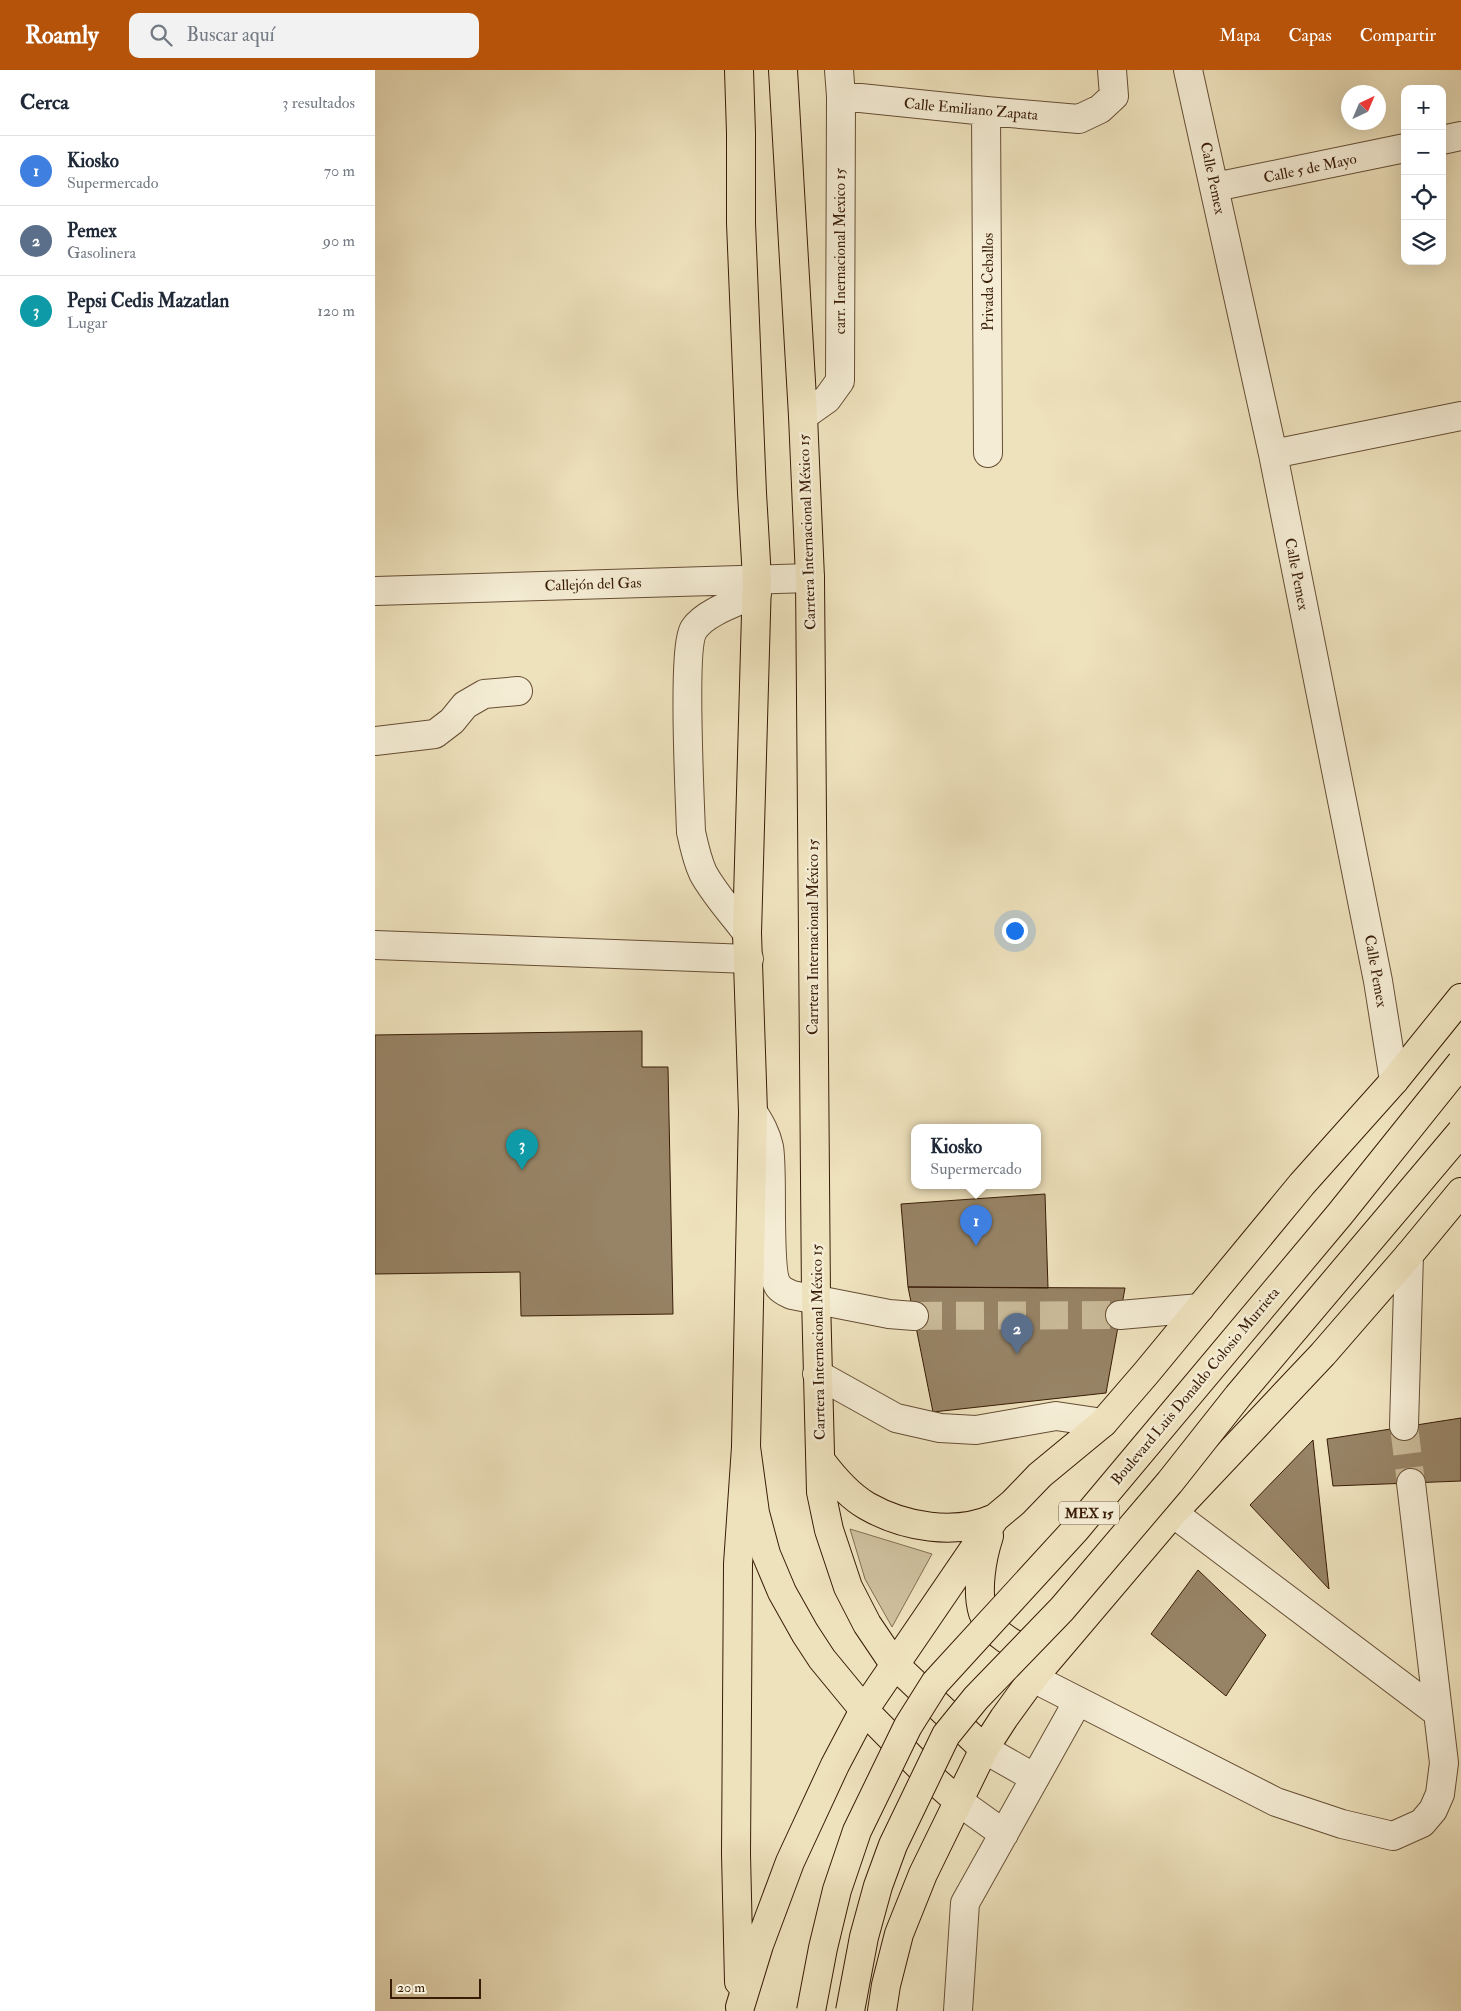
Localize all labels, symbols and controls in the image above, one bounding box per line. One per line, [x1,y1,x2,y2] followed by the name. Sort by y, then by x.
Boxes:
[129,13,479,58] search box
[25,20,99,51] text: Roamly
[147,21,175,49] icon: search
[187,23,275,47] text: Buscar aquí
[1219,24,1261,47] text: Mapa
[1289,24,1332,47] text: Capas
[1360,24,1436,47] text: Compartir
[1341,85,1386,130] north arrow
[1401,85,1446,265] map controls
[1401,85,1446,130] button: +
[20,89,69,116] text: Cerca
[282,93,355,113] text: 3 resultados
[903,94,1040,126] street label: Calle Emiliano Zapata
[1401,130,1446,175] button: −
[1196,140,1229,216] street label: Calle Pemex
[67,149,119,173] text: Kiosko
[1262,149,1358,188] street label: Calle 5 de Mayo
[33,161,39,181] text: 1
[324,161,355,181] text: 70 m
[831,167,850,334] street label: carr. Inernacional Mexico 15
[67,173,158,193] text: Supermercado
[1401,175,1446,220] button: locate
[67,219,117,243] text: Pemex
[1401,220,1446,265] button: layers
[32,231,40,251] text: 2
[323,231,355,251] text: 90 m
[979,233,998,331] street label: Privada Ceballos
[67,243,136,263] text: Gasolinera
[67,289,229,313] text: Pepsi Cedis Mazatlan
[33,301,39,321] text: 3
[317,301,355,321] text: 120 m
[67,313,107,333] text: Lugar
[795,433,820,630] street label: Carrtera Internacional México 15
[1280,536,1313,612] street label: Calle Pemex
[544,573,642,596] street label: Callejón del Gas
[804,839,823,1035] street label: Carrtera Internacional México 15
[1002,918,1028,944] your location
[1360,933,1391,1009] street label: Calle Pemex
[911,1124,1041,1189] popup
[506,1129,538,1170] pin: 3
[930,1135,982,1159] text: Kiosko
[930,1159,1022,1179] text: Supermercado
[960,1205,992,1246] pin: 1
[807,1243,830,1440] street label: Carrtera Internacional México 15
[1107,1283,1284,1489] street label: Boulevard Luis Donaldo Colosio Murrieta
[1001,1313,1033,1354] pin: 2
[1059,1502,1119,1525] road number: MEX 15
[390,1976,481,1999] scale bar
[397,1979,425,1996] text: 20 m

